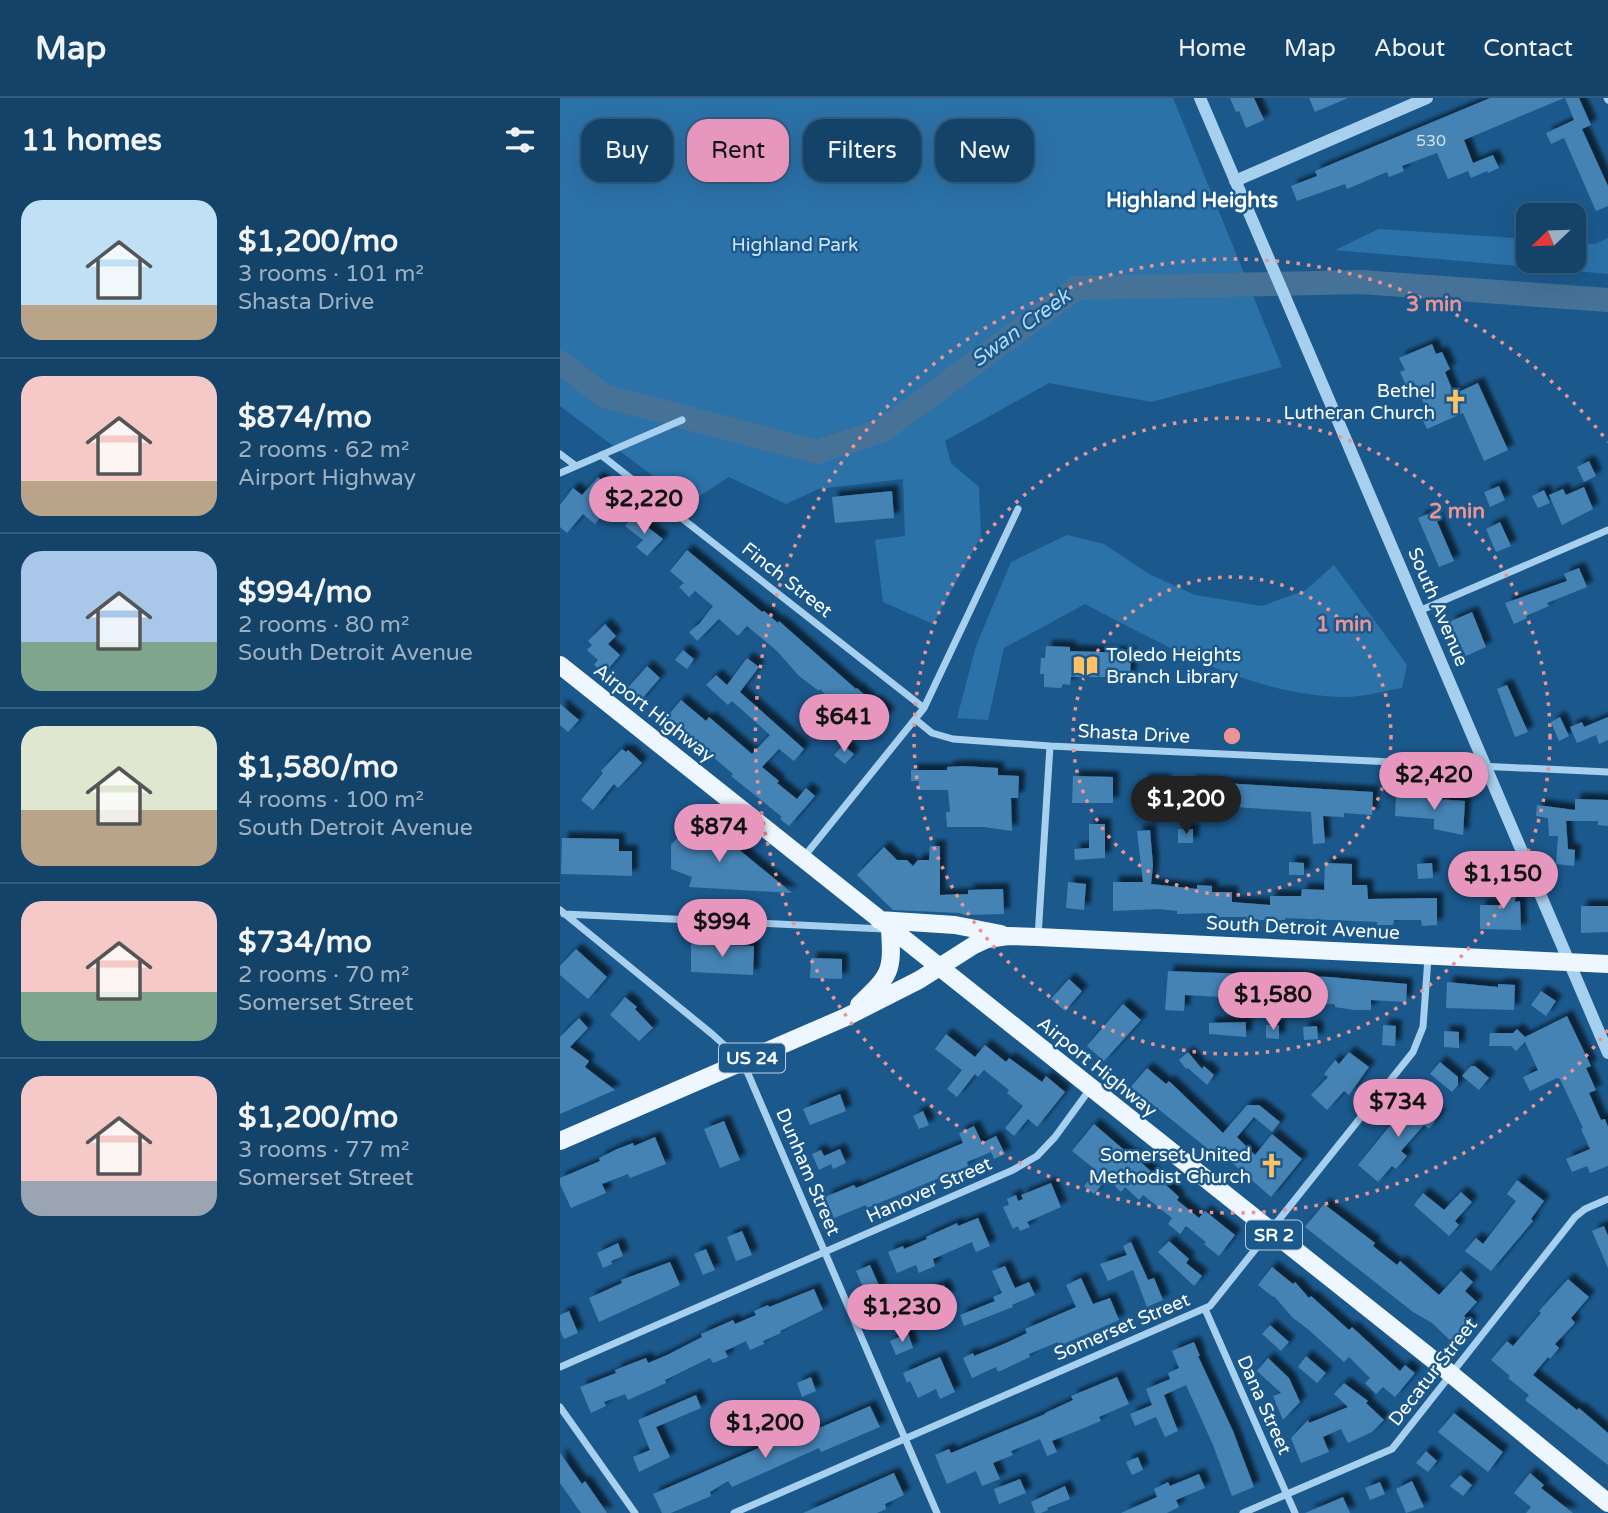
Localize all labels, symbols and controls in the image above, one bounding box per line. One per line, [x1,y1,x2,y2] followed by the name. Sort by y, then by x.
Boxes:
[35,29,106,68] text: Map
[1178,34,1246,63] text: Home
[1284,34,1336,63] text: Map
[1374,34,1445,63] text: About
[1483,34,1573,63] text: Contact
[581,119,673,182] chip: Buy
[687,119,789,182] chip: Rent
[803,119,921,182] chip: Filters
[935,119,1034,182] chip: New
[501,121,539,159] icon: filters
[21,122,162,159] text: 11 homes
[1416,131,1446,151] house number: 530
[1106,188,1278,213] district label: Highland Heights
[1516,203,1586,273] north arrow
[1516,203,1586,273] map controls
[238,223,398,260] text: $1,200/mo
[77,228,161,312] icon: home
[732,234,858,256] park label: Highland Park
[238,260,424,288] text: 3 rooms · 101 m²
[967,283,1077,372] water label: Swan Creek
[238,288,374,316] text: Shasta Drive
[1406,292,1462,317] text: 3 min
[1283,380,1435,424] place label: Bethel Lutheran Church
[1441,388,1469,416] church icon: Bethel Lutheran Church
[238,399,372,436] text: $874/mo
[77,404,161,488] icon: home
[238,436,409,464] text: 2 rooms · 62 m²
[238,464,416,492] text: Airport Highway
[587,476,701,536] pin: $2,220
[605,485,683,513] text: $2,220
[1429,499,1485,524] text: 2 min
[737,538,837,622] street label: Finch Street
[1403,544,1473,670] street label: South Avenue
[238,574,372,611] text: $994/mo
[77,579,161,663] icon: home
[238,611,409,639] text: 2 rooms · 80 m²
[1316,612,1372,637] text: 1 min
[238,639,473,667] text: South Detroit Avenue
[1106,644,1241,688] place label: Toledo Heights Branch Library
[1072,652,1100,680] library icon: Toledo Heights Branch Library
[589,659,719,767] street label: Airport Highway
[803,694,885,754] pin: $641
[815,703,873,731] text: $641
[1077,720,1191,748] street label: Shasta Drive
[1220,724,1244,748] centre of rings
[238,749,398,786] text: $1,580/mo
[1377,752,1491,812] pin: $2,420
[77,754,161,838] icon: home
[1395,761,1473,789] text: $2,420
[1129,776,1243,836] pin: $1,200
[1147,785,1225,813] text: $1,200
[238,786,424,814] text: 4 rooms · 100 m²
[678,804,760,864] pin: $874
[690,813,748,841] text: $874
[238,814,473,842] text: South Detroit Avenue
[1446,852,1560,911] pin: $1,150
[1464,860,1542,888] text: $1,150
[681,900,763,959] pin: $994
[693,908,751,936] text: $994
[1206,912,1400,944] street label: South Detroit Avenue
[238,924,372,961] text: $734/mo
[77,929,161,1013] icon: home
[238,961,409,989] text: 2 rooms · 70 m²
[1216,972,1330,1032] pin: $1,580
[1234,981,1312,1009] text: $1,580
[238,989,414,1017] text: Somerset Street
[1033,1012,1161,1122] street label: Airport Highway
[719,1043,785,1072] road number: US 24
[1357,1080,1439,1139] pin: $734
[1369,1088,1427,1116] text: $734
[238,1099,398,1136] text: $1,200/mo
[77,1104,161,1188] icon: home
[771,1105,845,1239] street label: Dunham Street
[238,1136,409,1164] text: 3 rooms · 77 m²
[1089,1144,1251,1188] place label: Somerset United Methodist Church
[863,1152,995,1228] street label: Hanover Street
[1257,1152,1285,1180] church icon: Somerset United Methodist Church
[238,1164,414,1192] text: Somerset Street
[1246,1220,1302,1250] road number: SR 2
[845,1284,959,1344] pin: $1,230
[1051,1289,1193,1365] street label: Somerset Street
[863,1293,941,1321] text: $1,230
[1384,1314,1482,1430] street label: Decatur Street
[1232,1352,1296,1458] street label: Dana Street
[708,1400,822,1460] pin: $1,200
[726,1409,804,1437] text: $1,200

